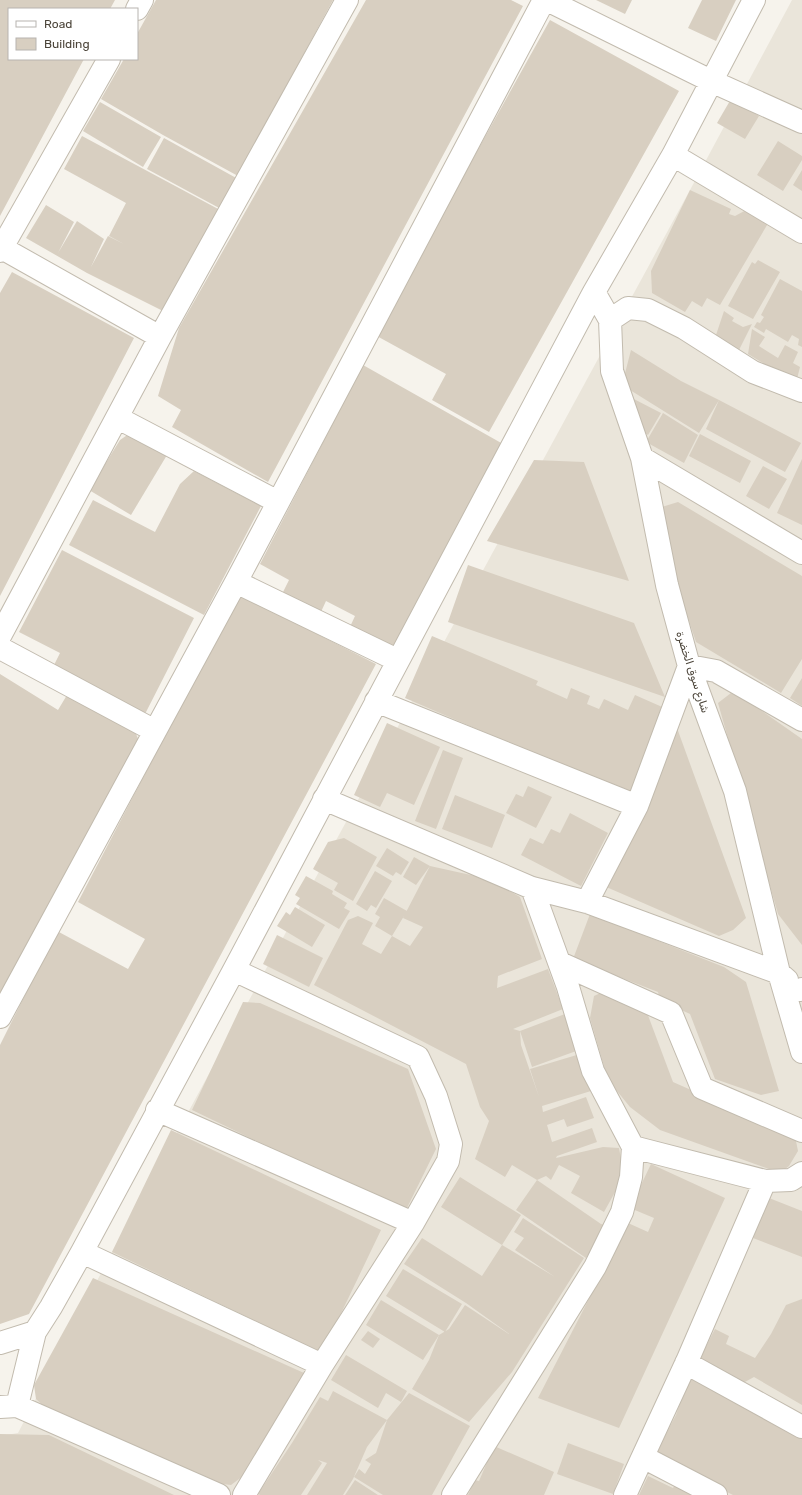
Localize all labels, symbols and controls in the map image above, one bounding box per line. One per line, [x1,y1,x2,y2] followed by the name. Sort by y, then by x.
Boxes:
[8,8,138,60] legend
[44,17,72,31] text: Road
[44,37,90,51] text: Building
[671,630,712,715] street label: شارع سوق الخضرة

